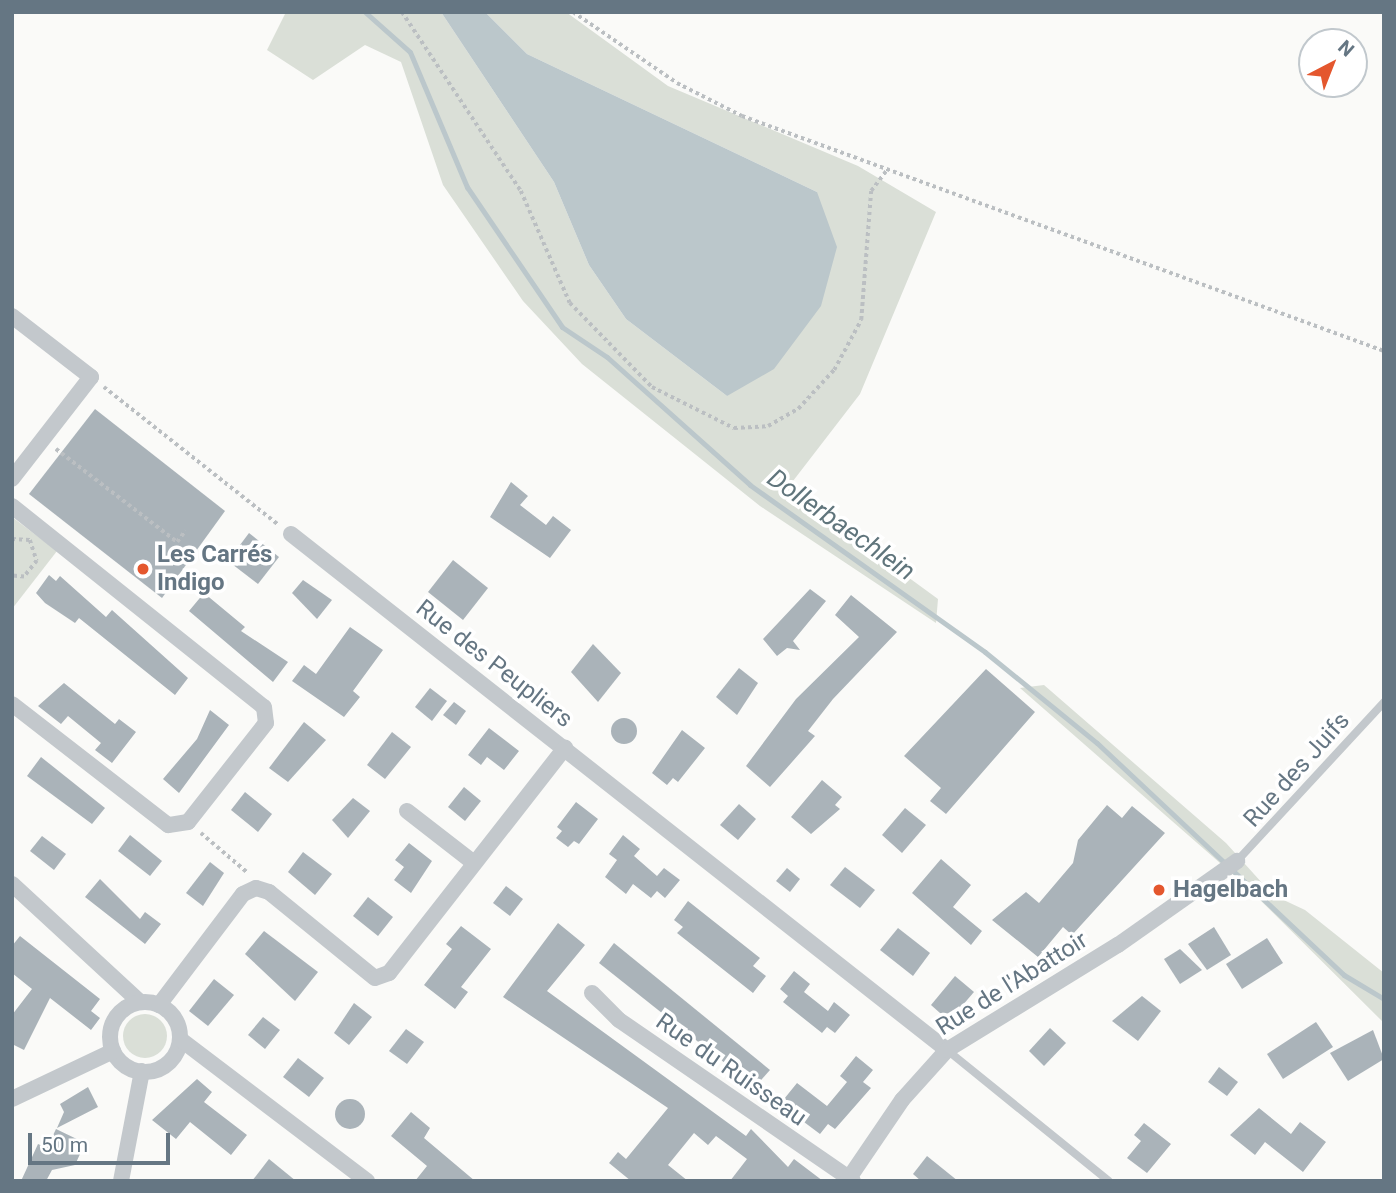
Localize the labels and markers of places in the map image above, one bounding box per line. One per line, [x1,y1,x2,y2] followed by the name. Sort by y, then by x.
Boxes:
[157,541,272,597] place label: Les Carrés Indigo
[135,561,151,577] marker: Les Carrés Indigo
[1173,876,1288,904] place label: Hagelbach
[1151,882,1167,898] marker: Hagelbach

